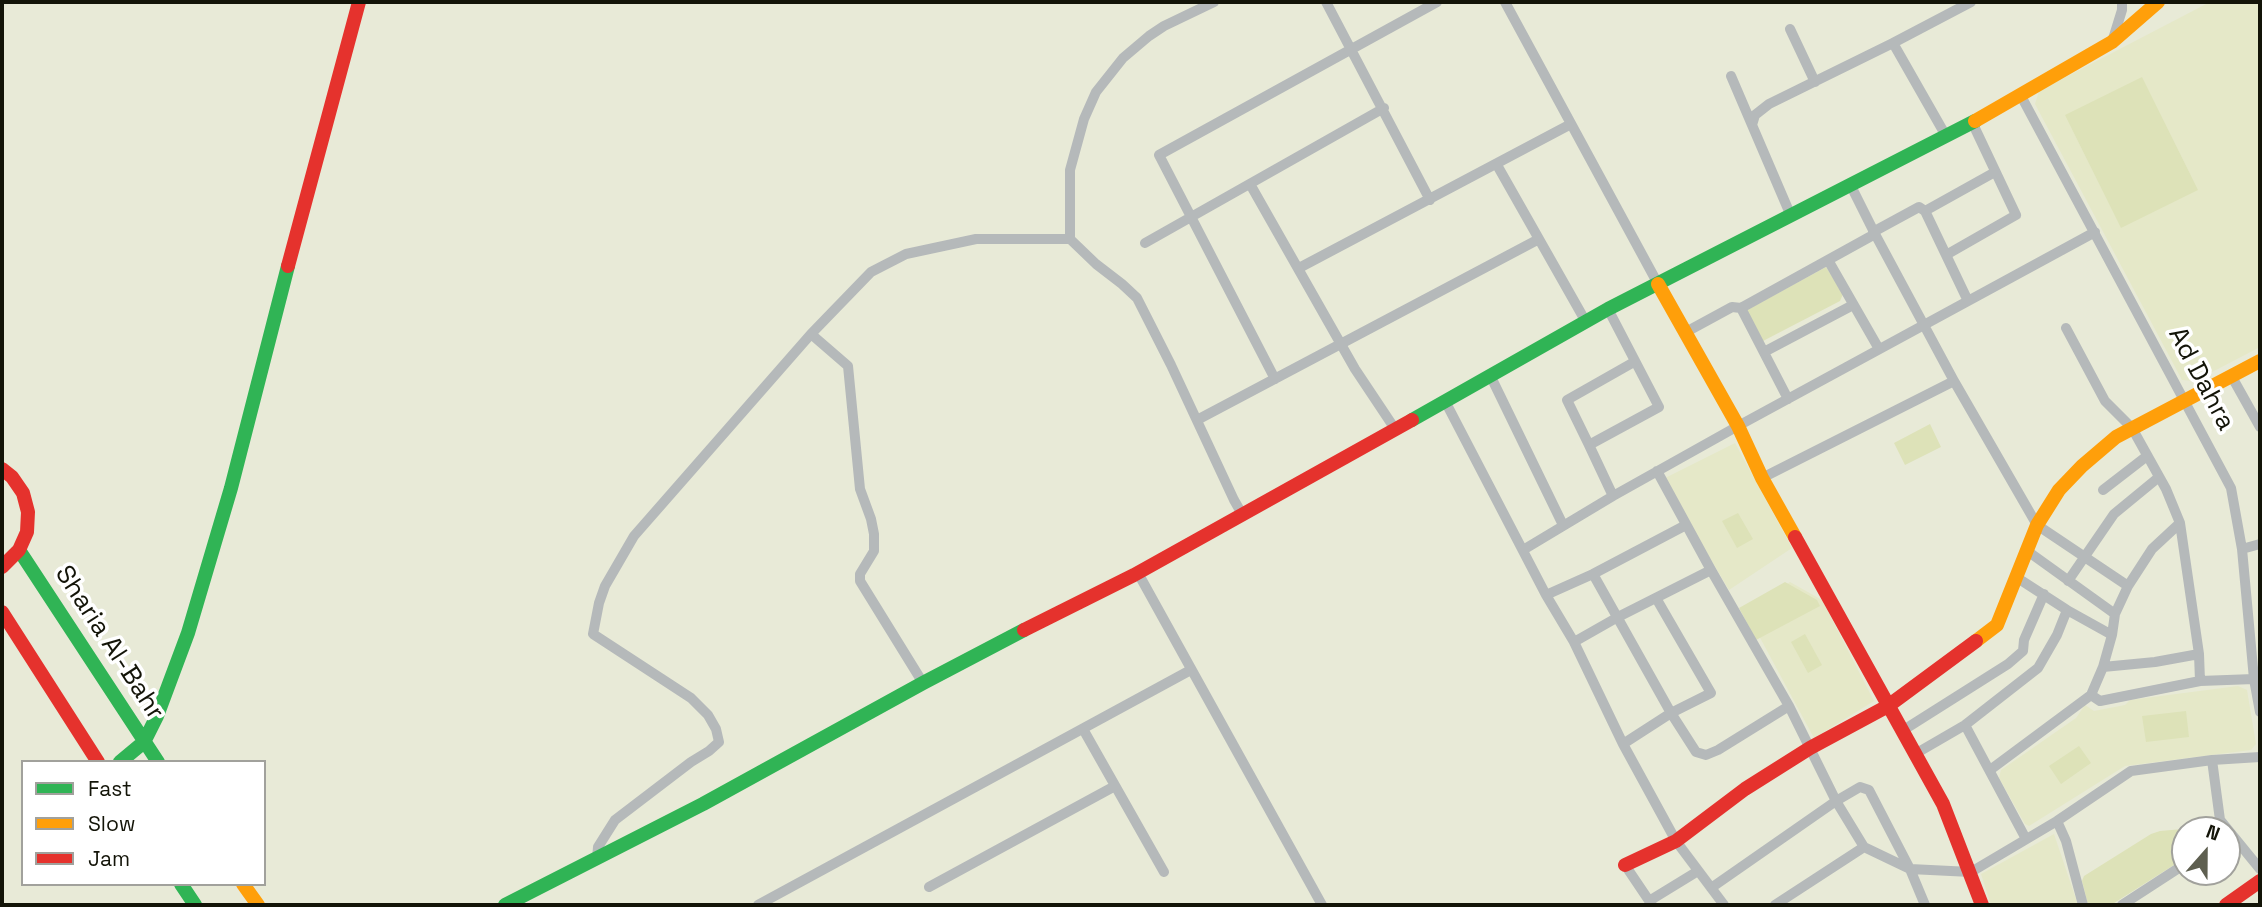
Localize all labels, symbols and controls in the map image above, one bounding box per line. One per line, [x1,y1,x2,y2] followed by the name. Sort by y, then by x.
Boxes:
[2161,322,2241,436] street label: Ad Dahra
[48,560,170,726] street label: Sharia Al-Bahr
[21,760,266,886] legend
[88,775,132,802] text: Fast
[88,810,136,837] text: Slow
[2171,816,2241,886] north arrow
[2203,819,2223,847] text: N
[88,845,130,872] text: Jam

